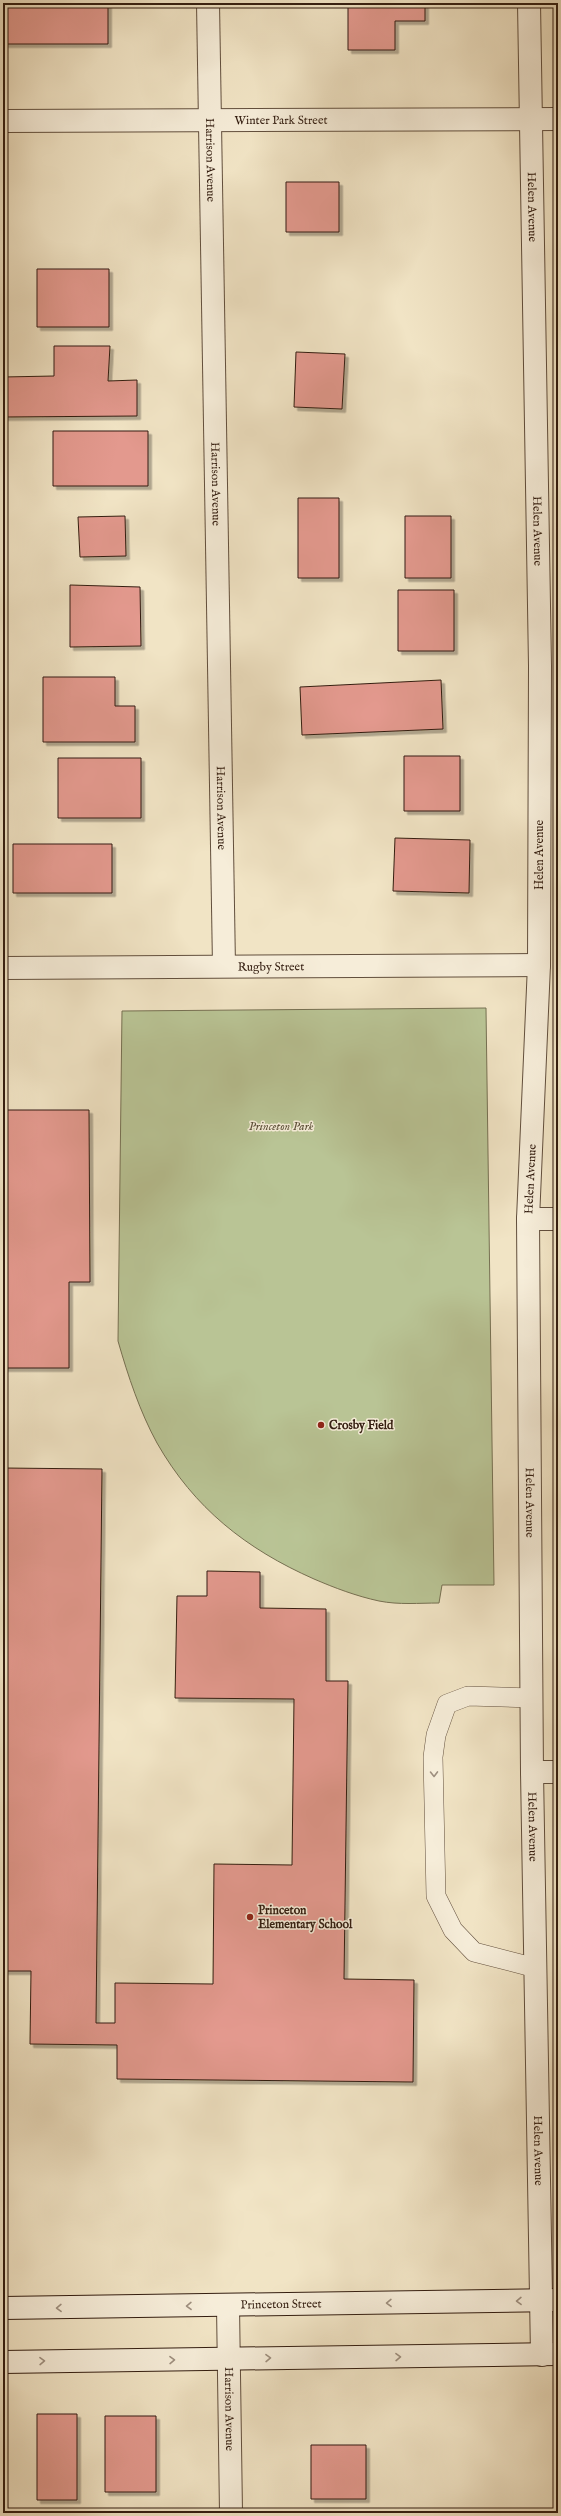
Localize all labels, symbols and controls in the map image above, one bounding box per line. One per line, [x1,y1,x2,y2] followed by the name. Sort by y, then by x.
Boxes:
[234,113,328,128] street label: Winter Park Street
[202,118,218,203] street label: Harrison Avenue
[524,172,540,243] street label: Helen Avenue
[207,442,224,526] street label: Harrison Avenue
[529,496,545,567] street label: Helen Avenue
[213,766,229,850] street label: Harrison Avenue
[532,819,547,890] street label: Helen Avenue
[238,959,304,975] street label: Rugby Street
[249,1119,314,1134] park label: Princeton Park
[521,1143,540,1214] street label: Helen Avenue
[329,1418,394,1434] place label: Crosby Field
[316,1420,326,1430] marker: Crosby Field
[522,1468,537,1538] street label: Helen Avenue
[430,1771,438,1777] one-way arrow
[524,1791,541,1862] street label: Helen Avenue
[258,1903,353,1933] place label: Princeton Elementary School
[245,1912,255,1922] marker: Princeton Elementary School
[530,2115,546,2186] street label: Helen Avenue
[240,2296,322,2313] street label: Princeton Street
[516,2297,522,2305] one-way arrow
[386,2299,392,2307] one-way arrow
[186,2302,192,2310] one-way arrow
[56,2304,62,2312] one-way arrow
[395,2352,401,2361] one-way arrow
[265,2354,271,2362] one-way arrow
[169,2356,175,2364] one-way arrow
[39,2357,45,2366] one-way arrow
[221,2367,237,2452] street label: Harrison Avenue

